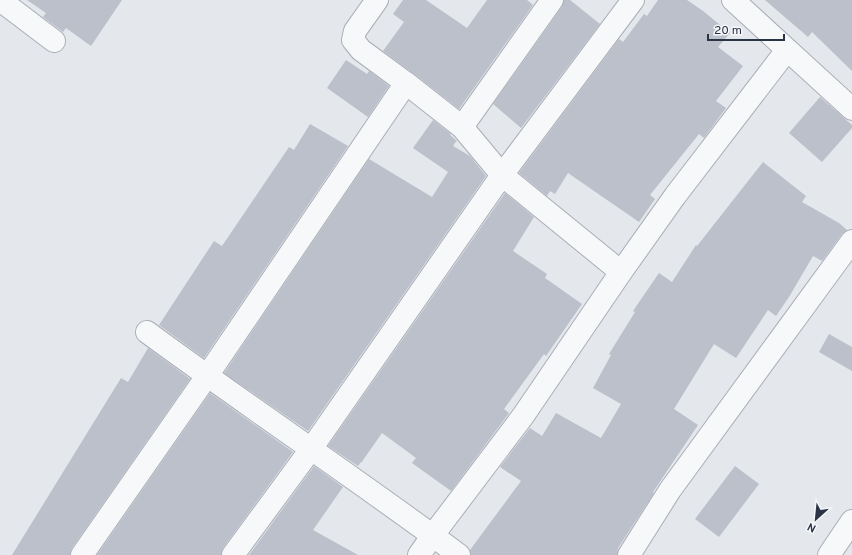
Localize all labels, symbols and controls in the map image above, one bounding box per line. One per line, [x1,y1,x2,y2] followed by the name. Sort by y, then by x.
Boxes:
[708,16,784,42] scale bar
[714,23,742,39] text: 20 m
[796,499,836,539] north arrow
[805,519,819,535] text: N

